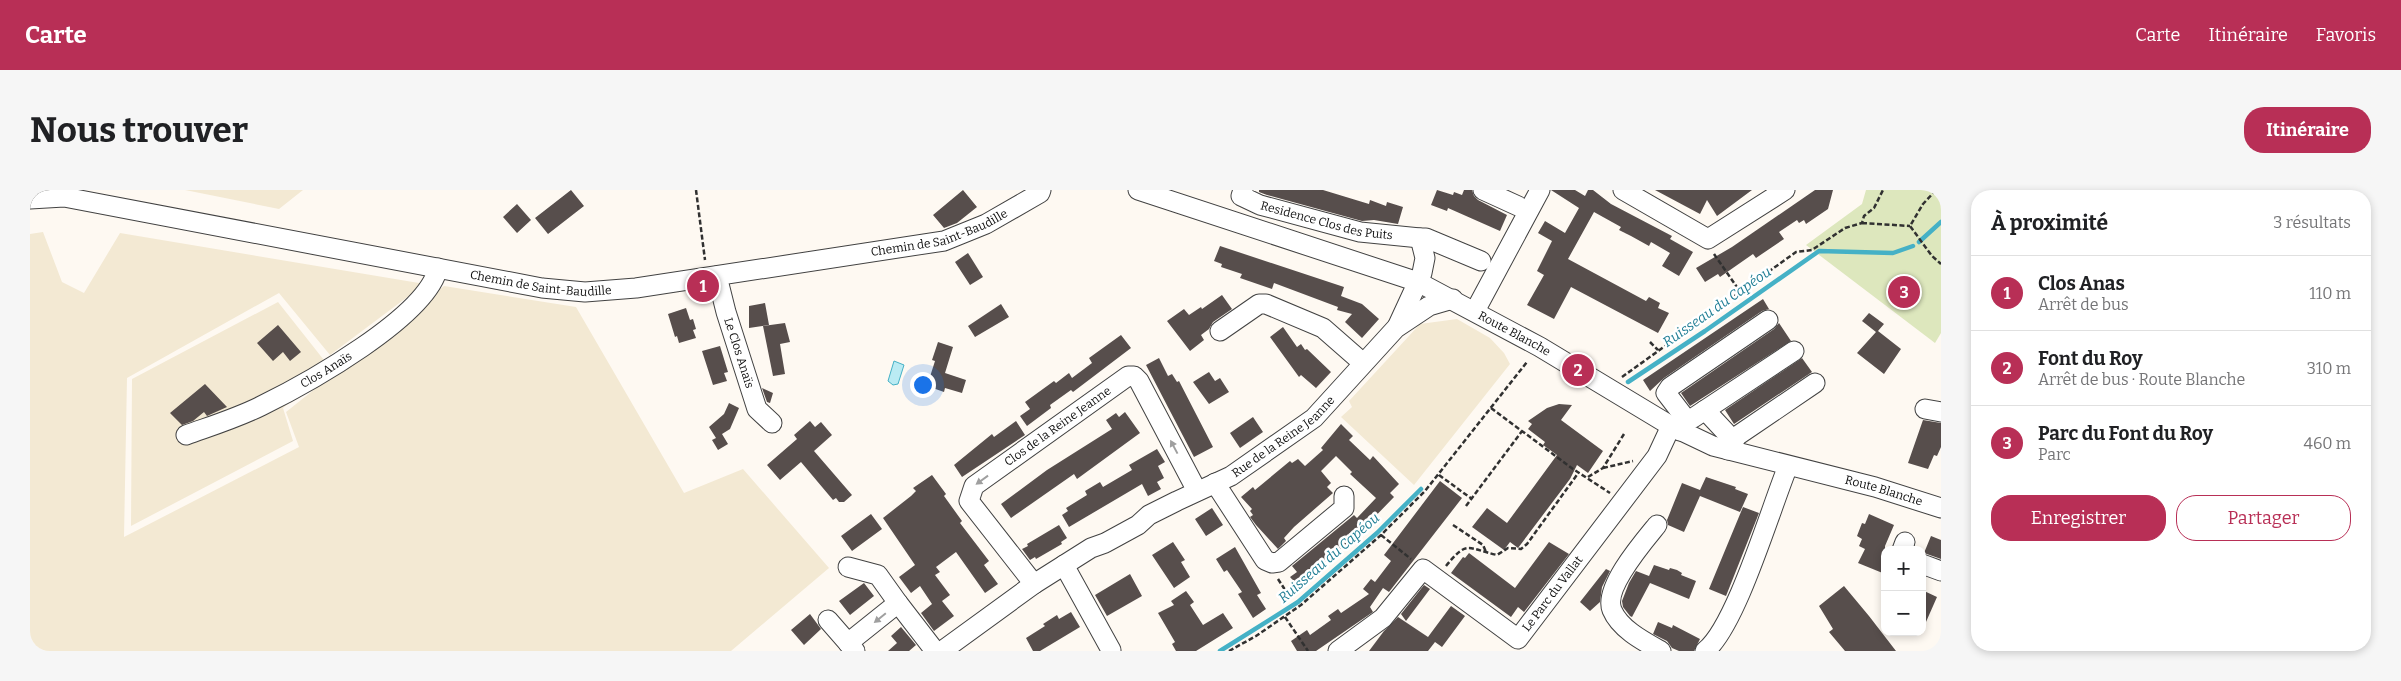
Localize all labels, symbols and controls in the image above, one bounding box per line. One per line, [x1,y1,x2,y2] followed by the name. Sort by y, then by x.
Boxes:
[25,21,87,49] text: Carte
[2135,24,2180,46] text: Carte
[2208,24,2288,46] text: Itinéraire
[2316,24,2376,46] text: Favoris
[2244,107,2371,153] button: Itinéraire
[30,109,248,151] text: Nous trouver
[1259,198,1394,242] street label: Residence Clos des Puits
[870,206,1010,259] street label: Chemin de Saint-Baudille
[1991,210,2108,236] text: À proximité
[2273,213,2351,232] text: 3 résultats
[1660,263,1774,351] water label: Ruisseau du Capéou
[469,267,612,299] street label: Chemin de Saint-Baudille
[687,267,719,305] pin: 1
[2038,272,2125,295] text: Clos Anas
[1888,273,1920,311] pin: 3
[2004,284,2010,303] text: 1
[2309,284,2351,303] text: 110 m
[2038,295,2129,314] text: Arrêt de bus
[1476,308,1553,359] street label: Route Blanche
[721,316,757,390] street label: Le Clos Anaïs
[2038,347,2142,370] text: Font du Roy
[298,349,355,391] street label: Clos Anaïs
[1562,351,1594,389] pin: 2
[2002,359,2012,378] text: 2
[2307,359,2351,378] text: 310 m
[2038,370,2245,389] text: Arrêt de bus · Route Blanche
[910,372,936,398] your location
[1002,384,1114,469] street label: Clos de la Reine Jeanne
[1229,393,1338,480] street label: Rue de la Reine Jeanne
[2038,422,2213,445] text: Parc du Font du Roy
[2002,434,2012,453] text: 3
[2304,434,2351,453] text: 460 m
[1170,441,1179,454] one-way arrow
[2038,445,2071,464] text: Parc
[1844,473,1924,509] street label: Route Blanche
[976,475,989,485] one-way arrow
[1991,495,2166,541] button: Enregistrer
[2176,495,2351,541] button: Partager
[1275,509,1383,607] water label: Ruisseau du Capéou
[1881,546,1926,636] map controls
[1881,546,1926,591] button: +
[1519,553,1586,634] street label: Le Parc du Vallat
[1881,591,1926,636] button: −
[874,612,887,623] one-way arrow

